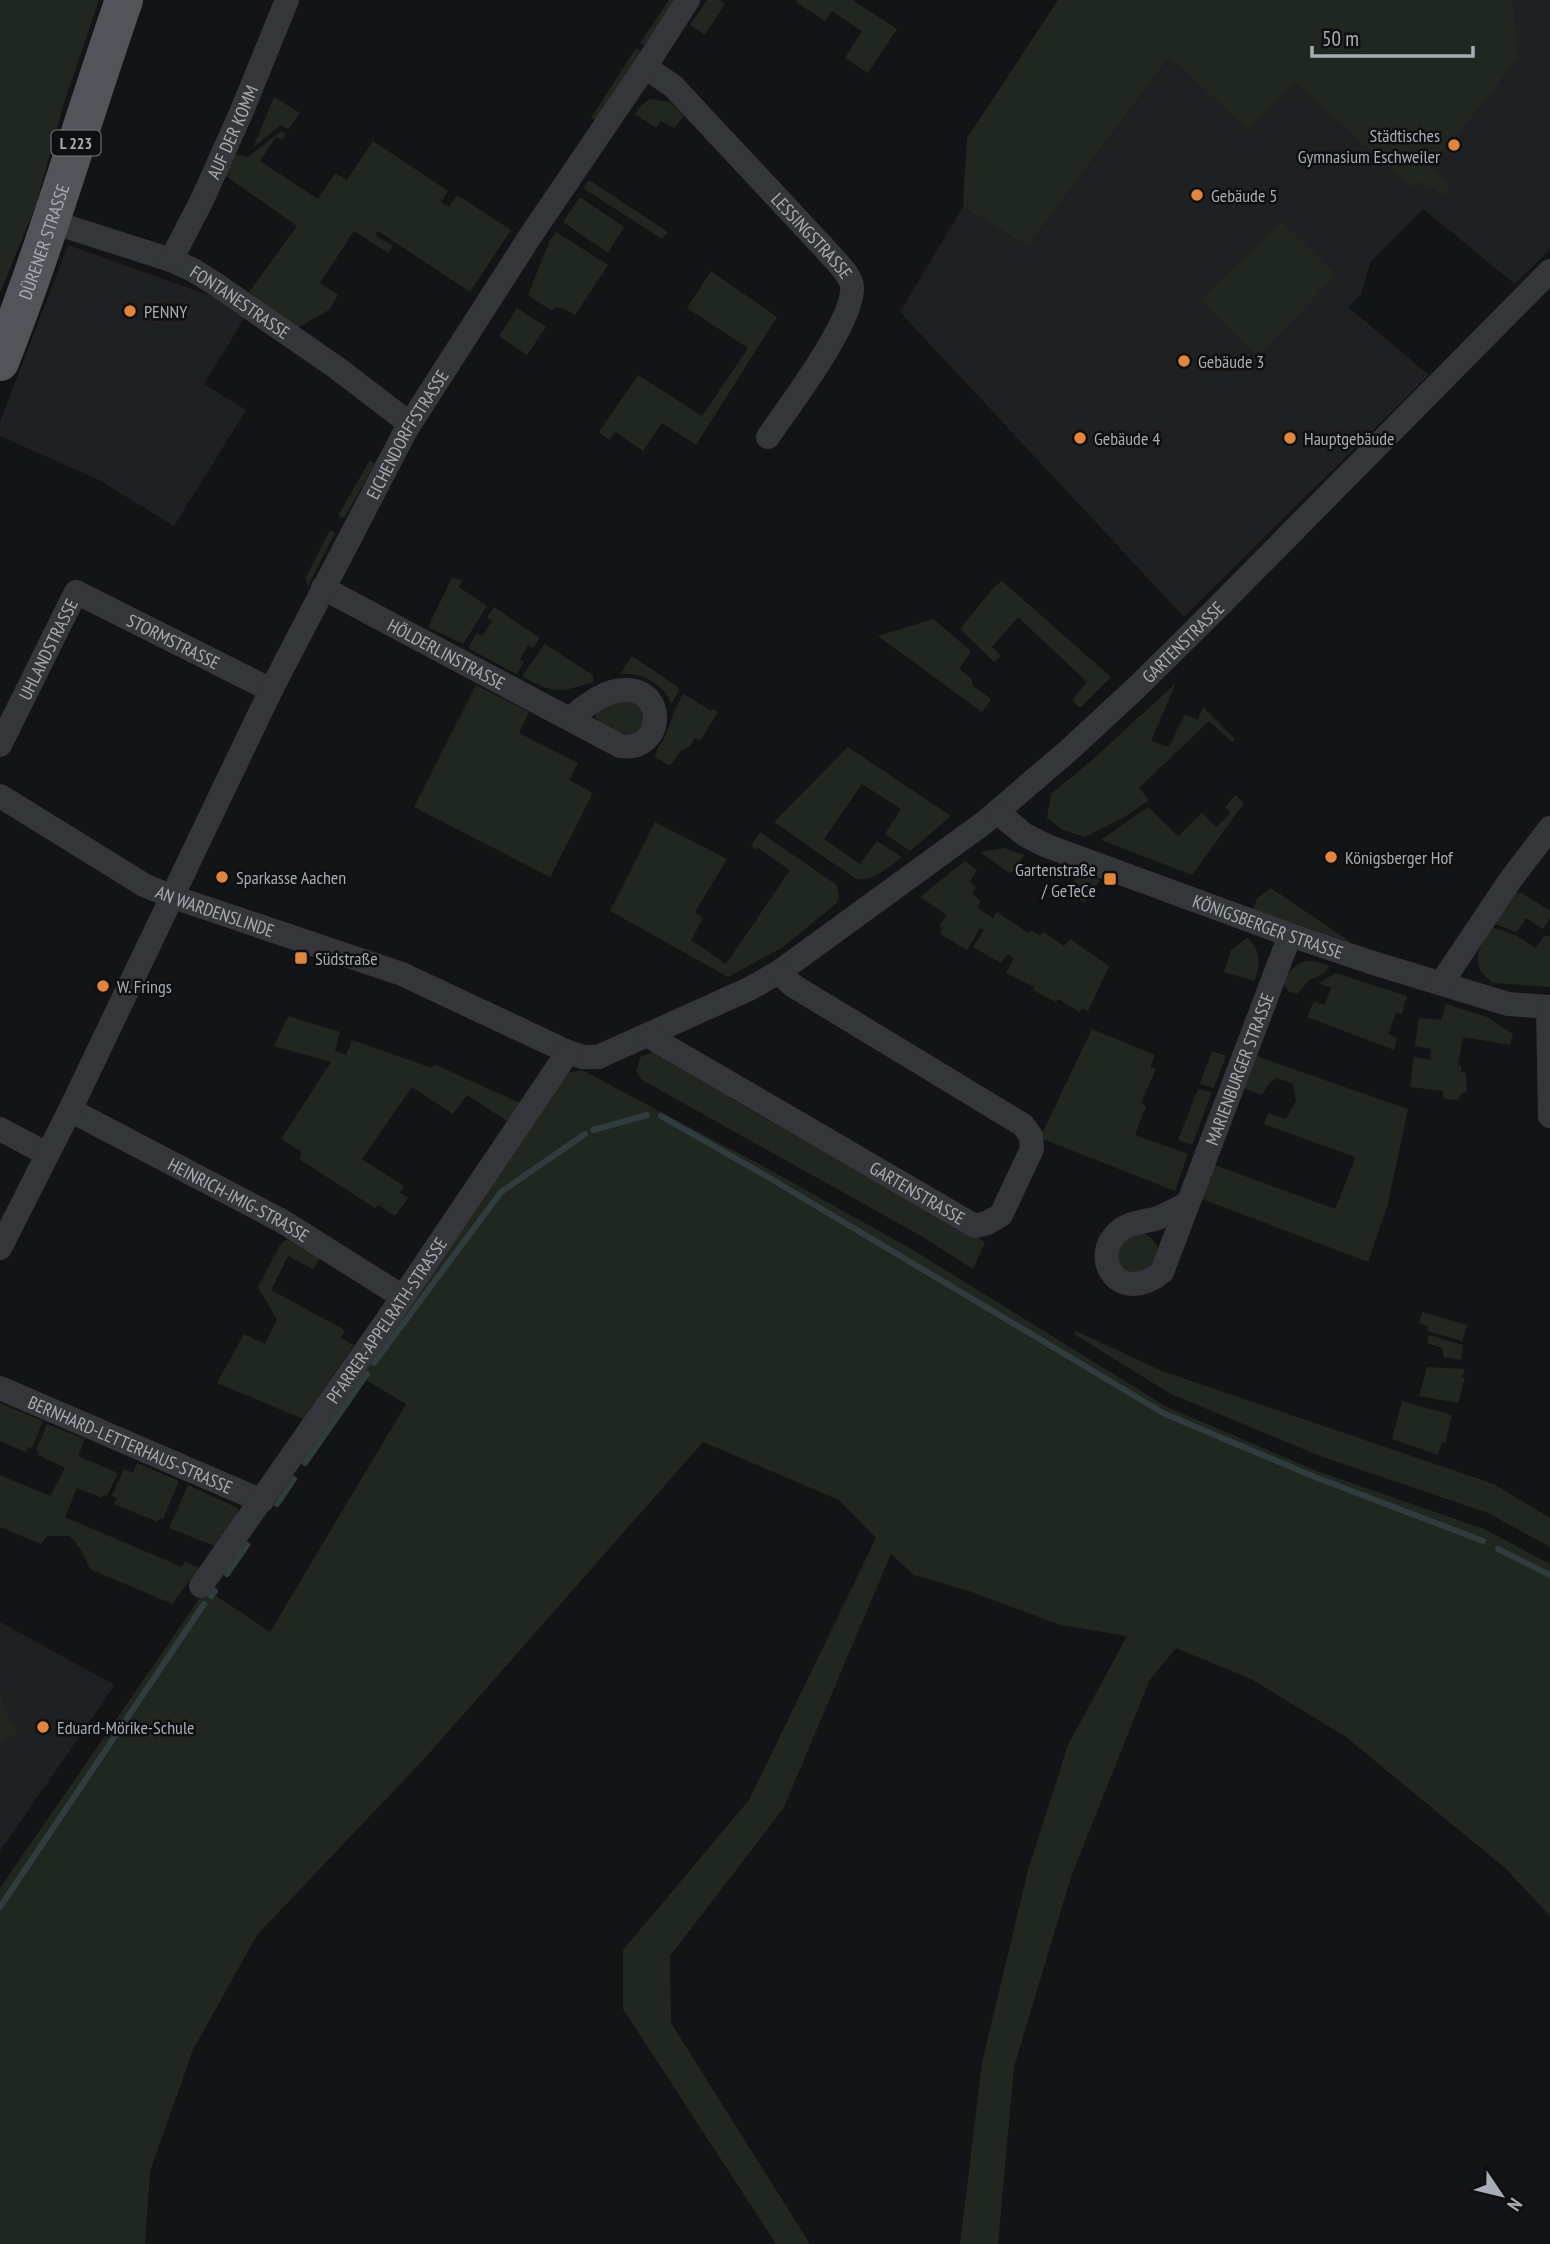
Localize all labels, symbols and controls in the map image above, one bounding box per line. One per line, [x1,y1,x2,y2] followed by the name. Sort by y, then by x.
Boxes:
[1312,14,1473,58] scale bar
[1322,25,1359,52] text: 50 m
[201,82,263,182] street label: AUF DER KOMM
[1298,124,1440,168] place label: Städtisches Gymnasium Eschweiler
[52,130,100,155] road number: L 223
[1446,137,1462,153] marker: Städtisches Gymnasium Eschweiler
[13,181,74,303] street label: DÜRENER STRASSE
[1211,184,1277,207] place label: Gebäude 5
[1189,187,1205,203] marker: Gebäude 5
[767,188,858,283] street label: LESSINGSTRASSE
[186,260,295,344] street label: FONTANESTRASSE
[144,300,188,323] place label: PENNY
[122,303,138,319] marker: PENNY
[1198,350,1264,373] place label: Gebäude 3
[1176,353,1192,369] marker: Gebäude 3
[361,365,453,503] street label: EICHENDORFFSTRASSE
[1094,427,1160,450] place label: Gebäude 4
[1304,427,1395,450] place label: Hauptgebäude
[1072,430,1088,446] marker: Gebäude 4
[1282,430,1298,446] marker: Hauptgebäude
[13,595,82,704] street label: UHLANDSTRASSE
[1137,596,1229,687] street label: GARTENSTRASSE
[123,608,224,674] street label: STORMSTRASSE
[384,613,509,694] street label: HÖLDERLINSTRASSE
[1345,846,1454,869] place label: Königsberger Hof
[1323,849,1339,865] marker: Königsberger Hof
[1015,858,1096,902] place label: Gartenstraße / GeTeCe
[236,866,346,889] place label: Sparkasse Aachen
[214,869,230,885] marker: Sparkasse Aachen
[1102,871,1118,887] marker: Gartenstraße / GeTeCe
[152,880,277,942] street label: AN WARDENSLINDE
[1190,889,1346,964] street label: KÖNIGSBERGER STRASSE
[315,947,378,970] place label: Südstraße
[293,950,309,966] marker: Südstraße
[117,975,172,998] place label: W. Frings
[95,978,111,994] marker: W. Frings
[1200,990,1278,1148] street label: MARIENBURGER STRASSE
[164,1152,314,1247] street label: HEINRICH-IMIG-STRASSE
[866,1156,969,1229] street label: GARTENSTRASSE
[321,1233,452,1408] street label: PFARRER-APPELRATH-STRASSE
[25,1390,236,1498] street label: BERNHARD-LETTERHAUS-STRASSE
[57,1716,195,1739] place label: Eduard-Mörike-Schule
[35,1719,51,1735] marker: Eduard-Mörike-Schule
[1466,2160,1536,2230] north arrow
[1502,2194,1528,2216] text: N

